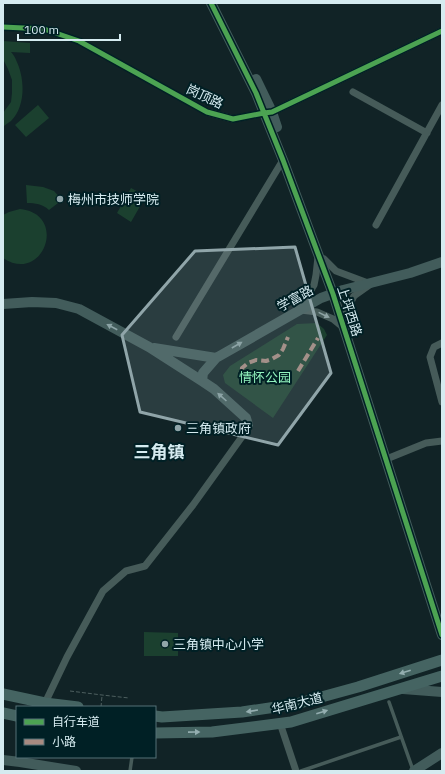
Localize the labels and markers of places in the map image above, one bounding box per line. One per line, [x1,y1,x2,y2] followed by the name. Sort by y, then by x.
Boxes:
[68,191,159,208] place label: 梅州市技师学院
[55,194,65,204] marker: 梅州市技师学院
[186,420,251,437] place label: 三角镇政府
[173,423,183,433] marker: 三角镇政府
[173,636,264,653] place label: 三角镇中心小学
[160,639,170,649] marker: 三角镇中心小学

